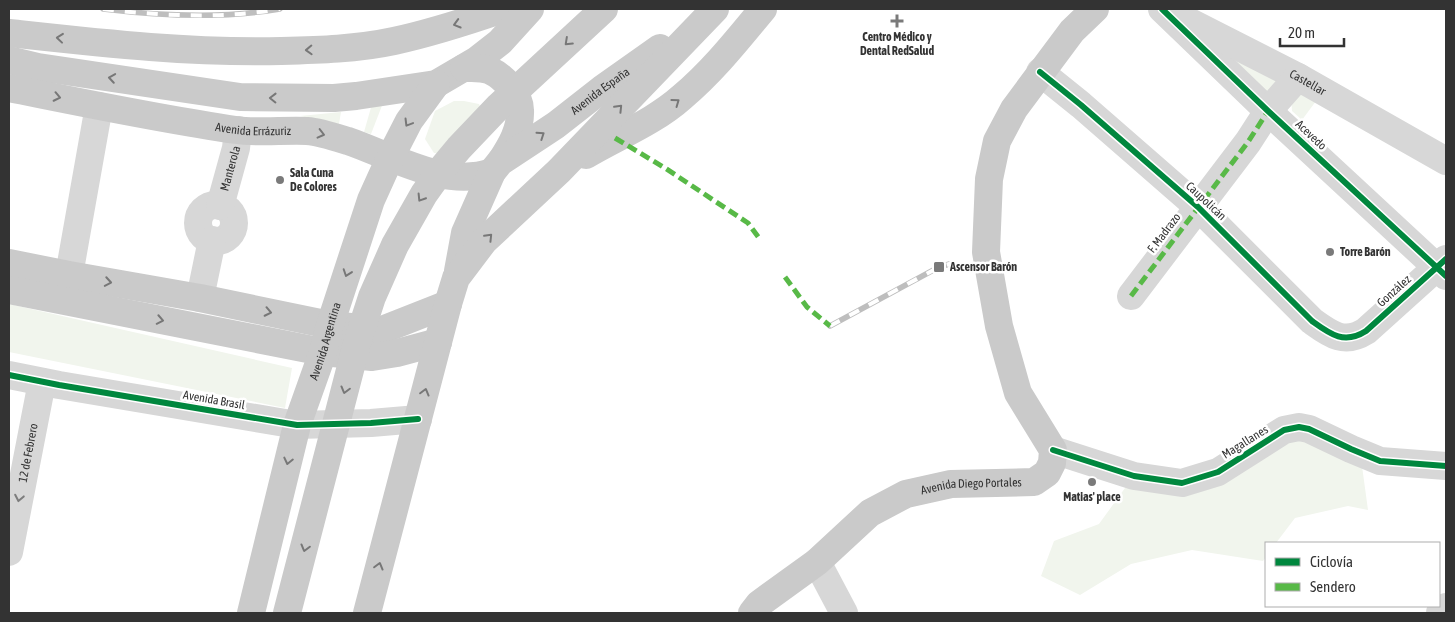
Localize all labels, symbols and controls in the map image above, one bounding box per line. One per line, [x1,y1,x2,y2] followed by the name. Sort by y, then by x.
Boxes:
[890,14,904,28] marker: Centro Médico y Dental RedSalud
[1280,15,1344,47] scale bar
[454,19,462,29] one-way arrow
[1288,24,1315,41] text: 20 m
[860,30,934,58] place label: Centro Médico y Dental RedSalud
[56,33,64,44] one-way arrow
[564,36,573,45] one-way arrow
[305,45,313,55] one-way arrow
[568,65,632,118] street label: Avenida España
[1287,67,1329,99] street label: Castellar
[107,73,115,84] one-way arrow
[52,92,61,102] one-way arrow
[269,93,276,103] one-way arrow
[670,99,679,107] one-way arrow
[613,105,622,114] one-way arrow
[1293,117,1330,153] street label: Acevedo
[405,118,415,127] one-way arrow
[214,120,292,138] street label: Avenida Errázuriz
[316,128,325,139] one-way arrow
[535,132,545,141] one-way arrow
[217,144,243,193] street label: Manterola
[290,166,338,194] place label: Sala Cuna De Colores
[274,174,286,186] marker: Sala Cuna De Colores
[1183,179,1229,223] street label: Caupolicán
[418,193,428,202] one-way arrow
[1145,210,1184,256] street label: F. Madrazo
[483,234,492,243] one-way arrow
[1340,245,1391,259] place label: Torre Barón
[1324,246,1336,258] marker: Torre Barón
[932,260,946,274] marker: Ascensor Barón
[949,260,1017,274] place label: Ascensor Barón
[343,269,353,277] one-way arrow
[1374,272,1414,310] street label: González
[104,277,113,287] one-way arrow
[307,301,344,382] street label: Avenida Argentina
[263,306,272,317] one-way arrow
[155,314,164,324] one-way arrow
[340,386,351,395] one-way arrow
[182,388,247,412] street label: Avenida Brasil
[419,388,430,397] one-way arrow
[16,422,41,483] street label: 12 de Febrero
[1219,422,1271,462] street label: Magallanes
[283,457,294,466] one-way arrow
[919,475,1022,498] street label: Avenida Diego Portales
[1086,476,1098,488] marker: Matias' place
[1063,490,1121,504] place label: Matias' place
[15,494,25,503] one-way arrow
[1265,542,1440,607] legend
[300,543,310,551] one-way arrow
[1310,553,1353,570] text: Ciclovía
[373,562,384,571] one-way arrow
[1310,578,1356,595] text: Sendero

